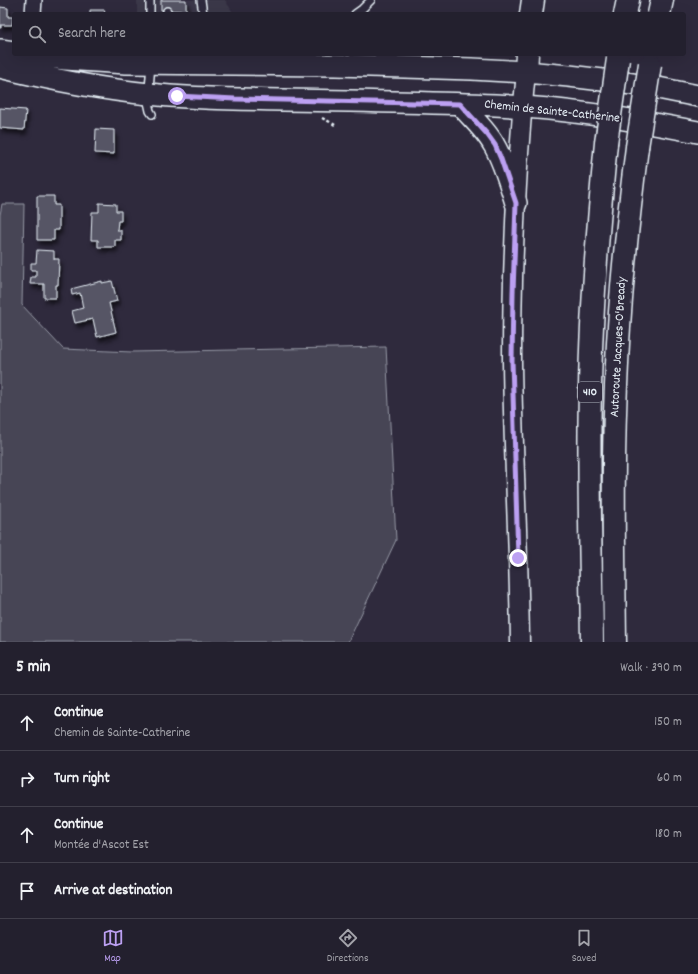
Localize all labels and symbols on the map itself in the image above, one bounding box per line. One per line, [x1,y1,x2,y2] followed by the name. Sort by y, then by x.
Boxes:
[168,87,186,105] route start
[483,95,621,129] street label: Chemin de Sainte-Catherine
[606,276,632,418] street label: Autoroute Jacques-O'Bready
[578,382,602,402] road number: 410
[509,549,527,567] route end

